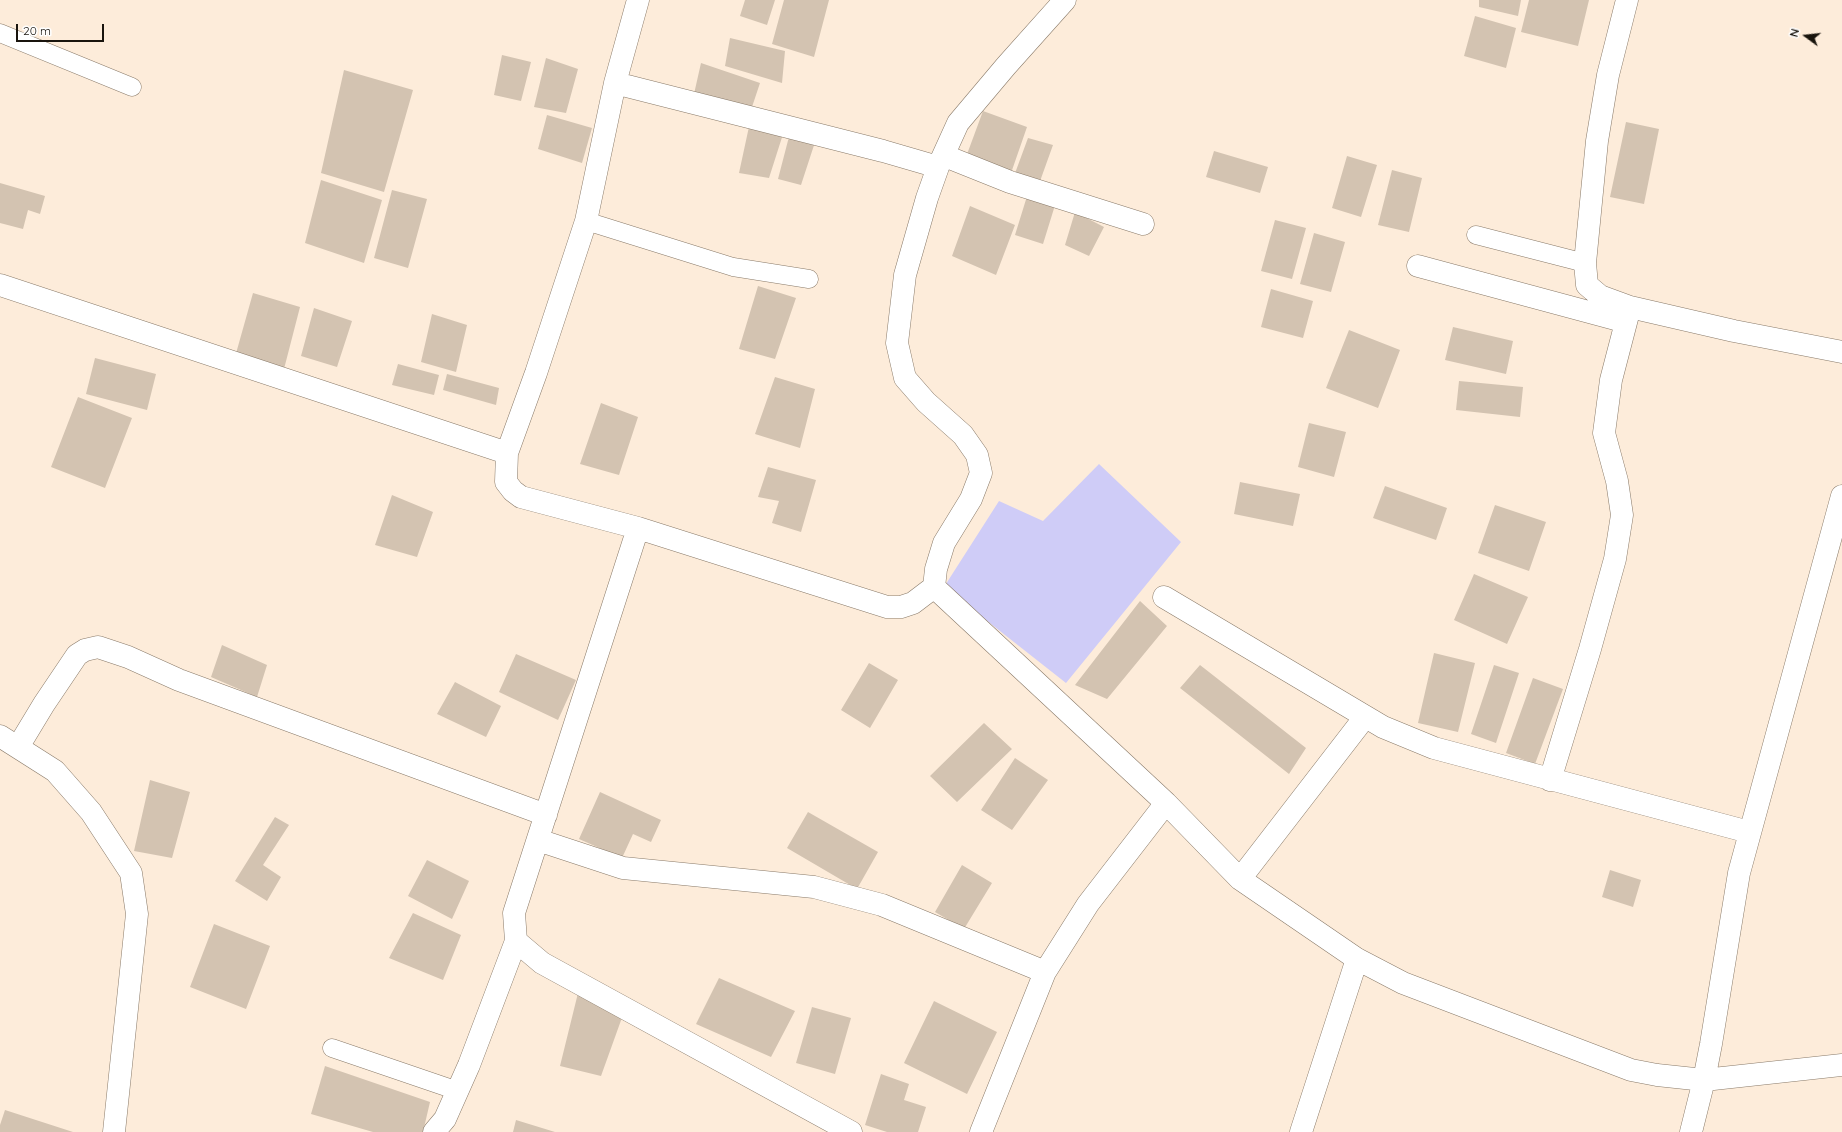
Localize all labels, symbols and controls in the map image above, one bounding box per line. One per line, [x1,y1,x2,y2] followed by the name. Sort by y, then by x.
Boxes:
[18,16,106,42] scale bar
[1786,16,1826,56] north arrow
[23,23,51,38] text: 20 m
[1787,27,1802,39] text: N

